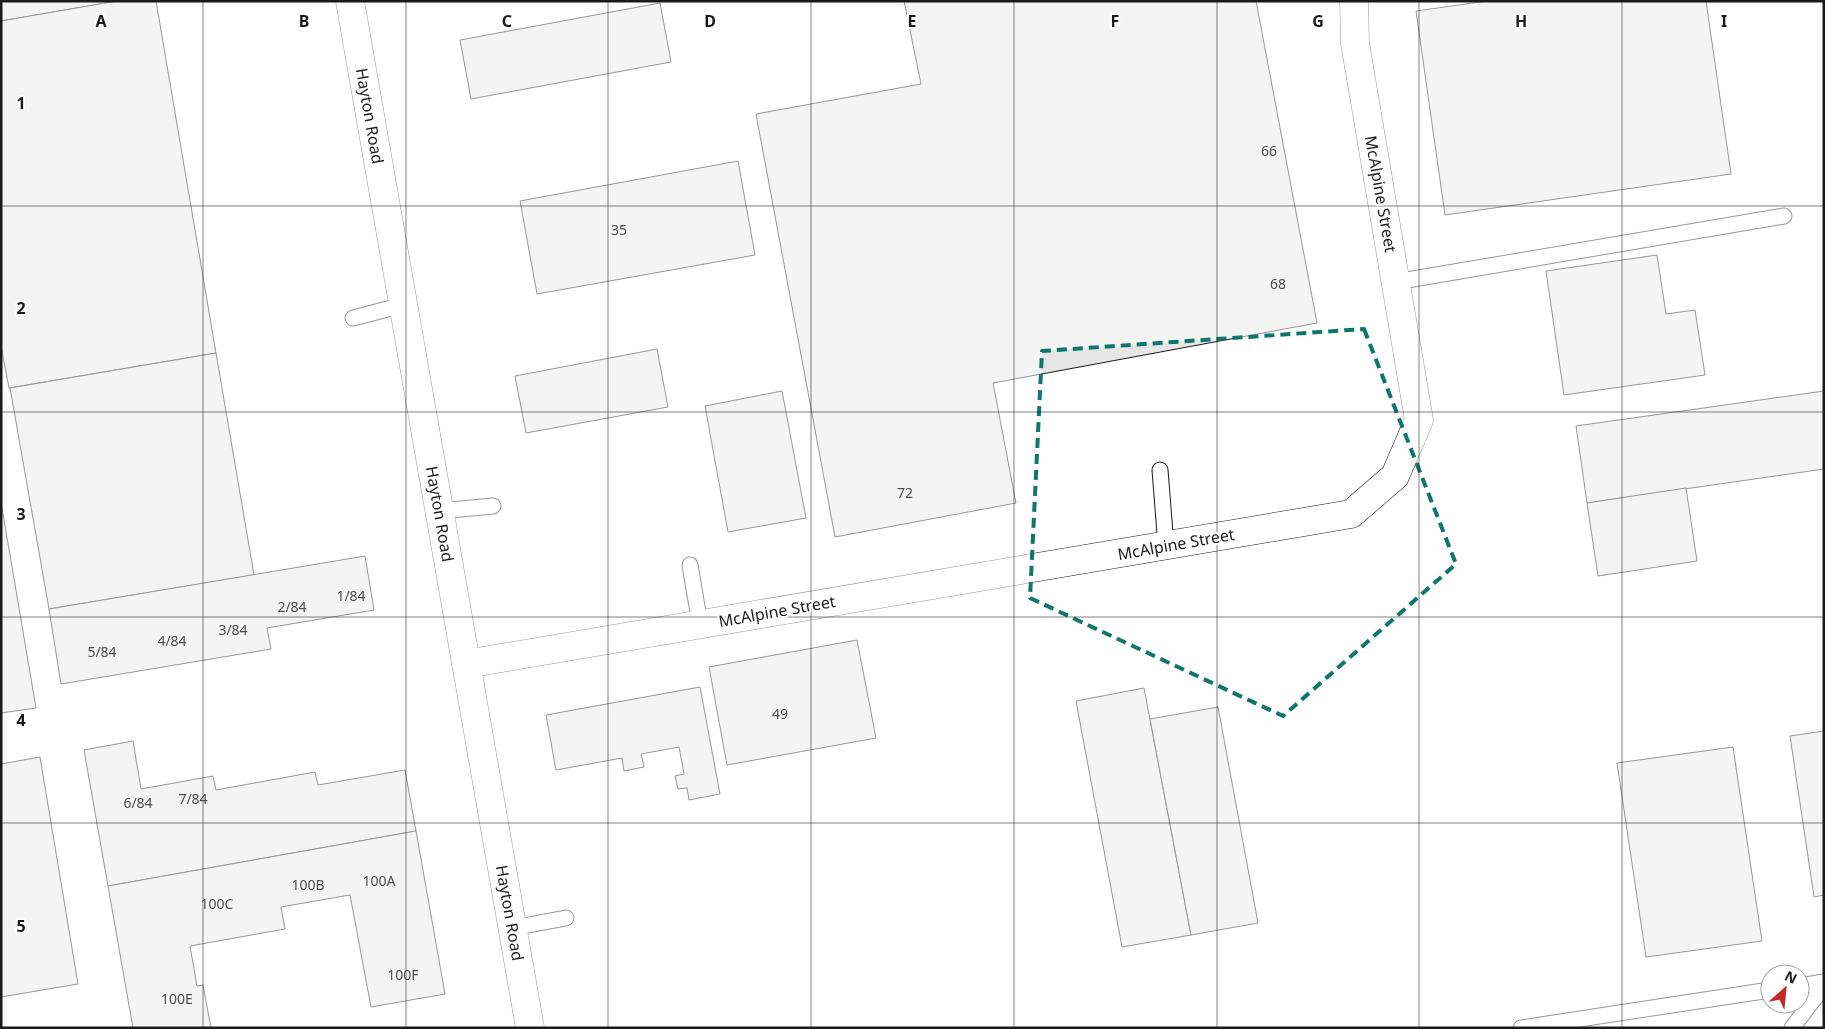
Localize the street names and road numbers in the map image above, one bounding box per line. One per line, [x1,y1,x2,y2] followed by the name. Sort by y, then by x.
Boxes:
[351,66,389,166] street label: Hayton Road
[1360,134,1402,254] street label: McAlpine Street
[421,464,459,564] street label: Hayton Road
[1116,523,1236,565] street label: McAlpine Street
[717,590,837,632] street label: McAlpine Street
[491,863,529,963] street label: Hayton Road

